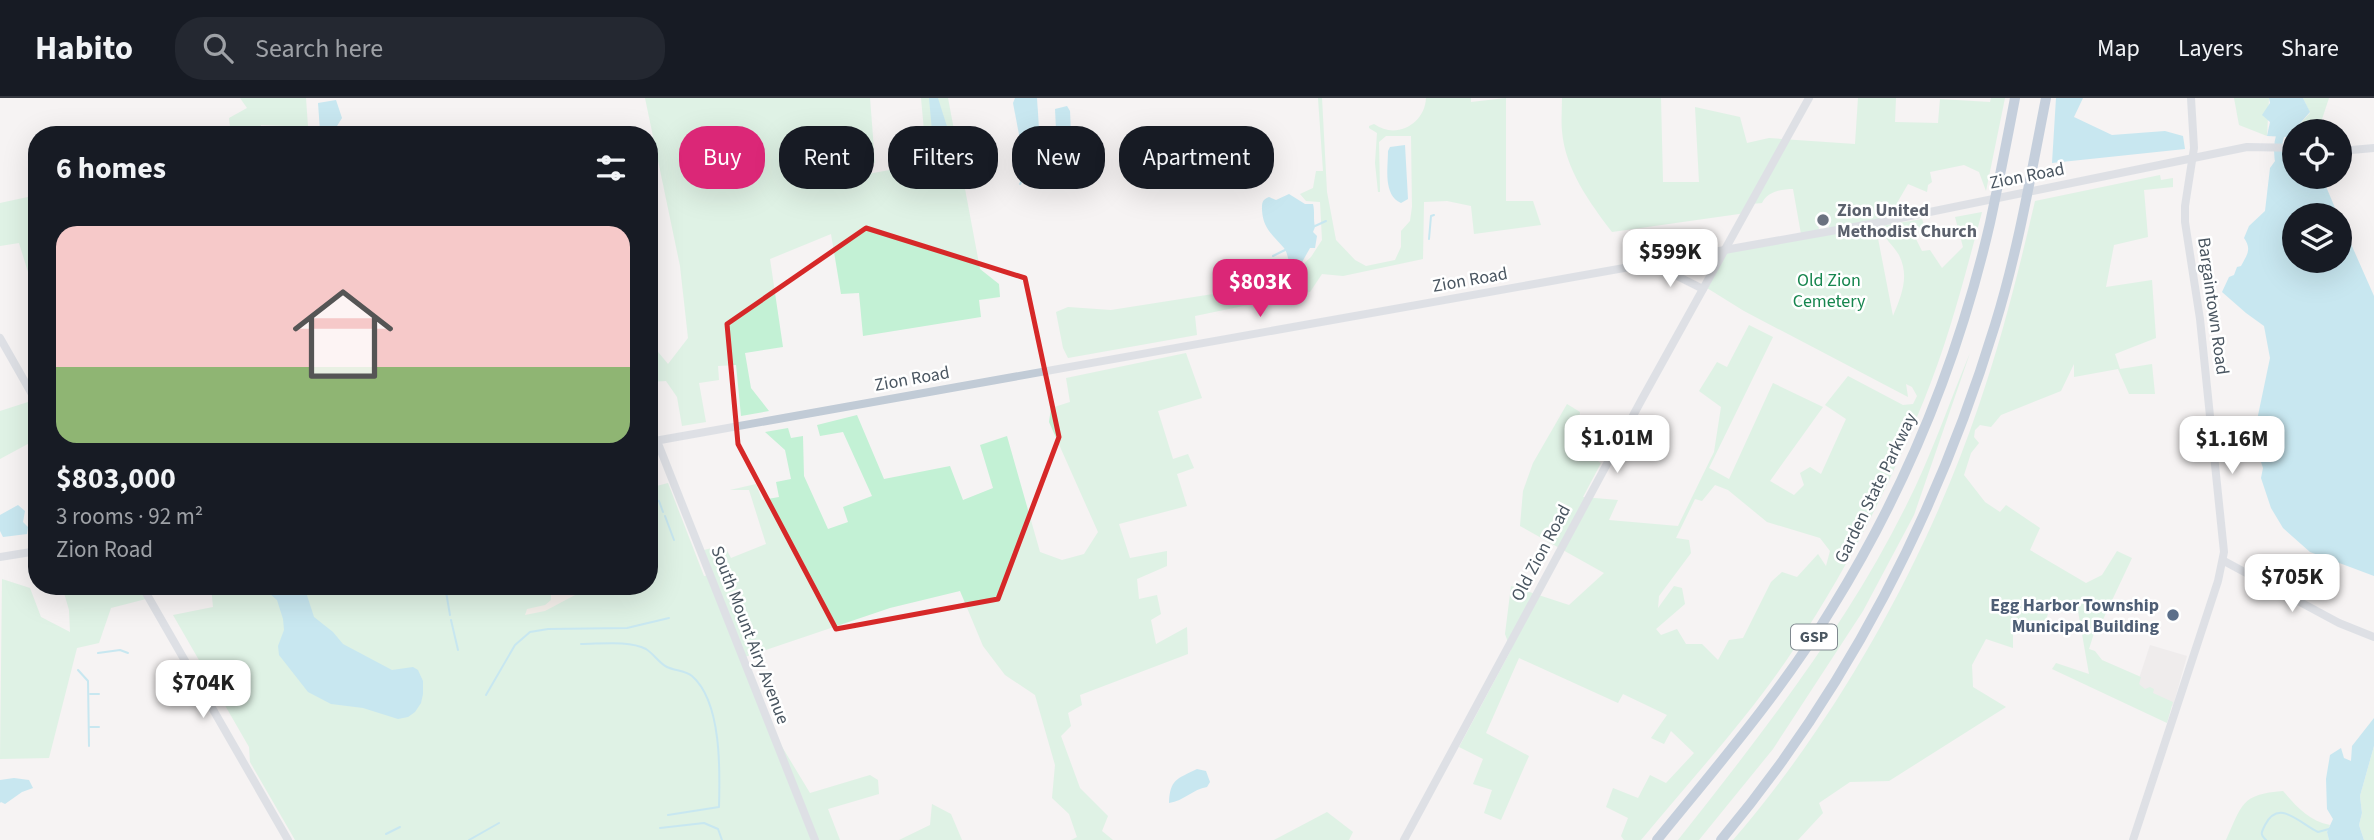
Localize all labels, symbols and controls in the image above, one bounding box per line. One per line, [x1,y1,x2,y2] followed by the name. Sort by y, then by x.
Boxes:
[175,17,665,80] search box
[35,25,133,72] text: Habito
[199,29,237,67] icon: search
[255,30,383,67] text: Search here
[2097,31,2140,66] text: Map
[2178,31,2243,66] text: Layers
[2281,31,2339,66] text: Share
[2282,119,2352,273] map controls
[2282,119,2352,189] button: locate
[679,126,765,189] chip: Buy
[779,126,874,189] chip: Rent
[888,126,998,189] chip: Filters
[1012,126,1105,189] chip: New
[1119,126,1274,189] chip: Apartment
[56,147,166,190] text: 6 homes
[592,149,630,187] icon: filters
[1987,156,2067,196] street label: Zion Road
[1837,198,1977,244] place label: Zion United Methodist Church
[2282,203,2352,273] button: layers
[1815,212,1831,228] marker: Zion United Methodist Church
[1621,230,1719,289] pin: $599K
[1639,235,1701,268] text: $599K
[2191,236,2235,376] street label: Bargaintown Road
[1211,260,1309,319] pin: $803K
[1430,261,1510,299] street label: Zion Road
[1229,265,1291,298] text: $803K
[1793,268,1866,314] park label: Old Zion Cemetery
[280,271,406,397] icon: home
[872,360,952,398] street label: Zion Road
[1829,408,1924,567] street label: Garden State Parkway
[1560,416,1674,475] pin: $1.01M
[2175,416,2289,476] pin: $1.16M
[1580,421,1654,454] text: $1.01M
[2195,422,2269,455] text: $1.16M
[56,457,176,500] text: $803,000
[56,500,203,533] text: 3 rooms · 92 m²
[1505,500,1577,606] street label: Old Zion Road
[56,533,153,566] text: Zion Road
[704,542,796,728] street label: South Mount Airy Avenue
[2243,554,2341,614] pin: $705K
[2261,560,2323,593] text: $705K
[1990,593,2159,639] place label: Egg Harbor Township Municipal Building
[2165,607,2181,623] marker: Egg Harbor Township Municipal Building
[1791,624,1837,650] road number: GSP
[154,660,252,720] pin: $704K
[172,666,234,699] text: $704K

